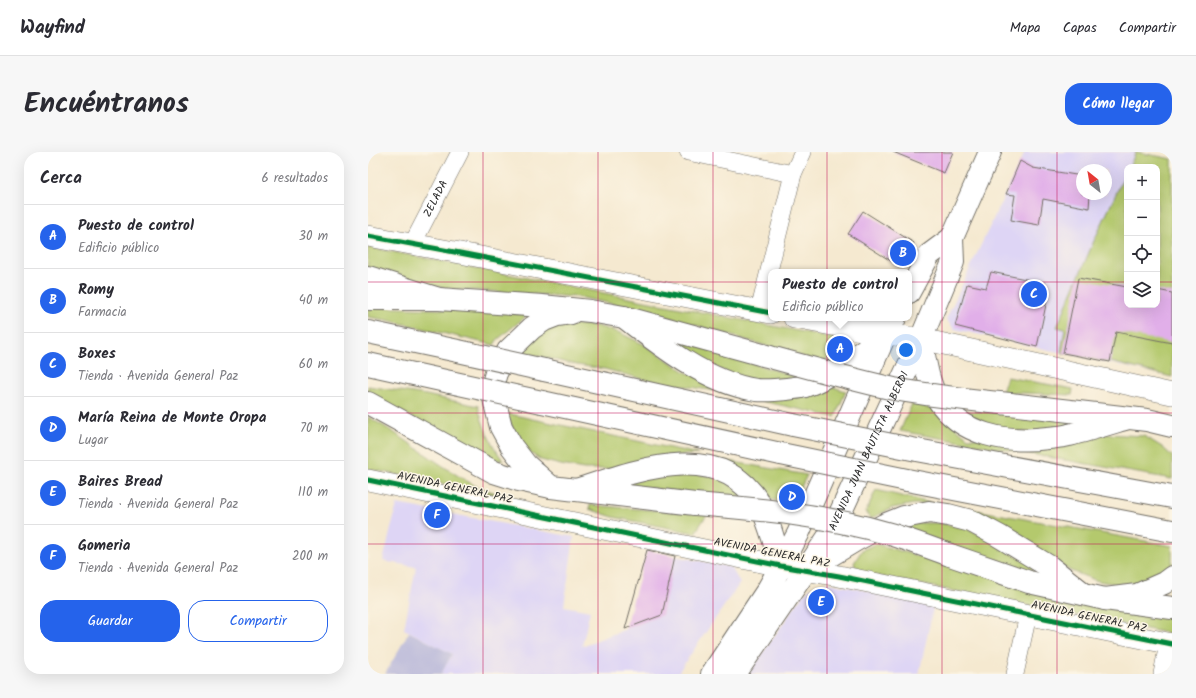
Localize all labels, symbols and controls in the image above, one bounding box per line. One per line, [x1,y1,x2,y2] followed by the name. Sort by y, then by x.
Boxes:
[20,13,85,43] text: Wayfind
[1010,17,1041,39] text: Mapa
[1063,17,1097,39] text: Capas
[1119,17,1176,39] text: Compartir
[24,82,189,127] text: Encuéntranos
[1065,83,1172,125] button: Cómo llegar
[1076,164,1112,200] north arrow
[1124,164,1160,308] map controls
[1124,164,1160,200] button: +
[40,165,82,192] text: Cerca
[261,168,328,189] text: 6 resultados
[419,177,453,221] street label: ZELADA
[1124,200,1160,236] button: −
[78,214,194,238] text: Puesto de control
[49,226,57,247] text: A
[299,226,328,247] text: 30 m
[1124,236,1160,272] button: locate
[78,238,159,259] text: Edificio público
[890,238,916,268] pin: B
[768,269,912,321] popup
[1124,272,1160,308] button: layers
[782,273,898,297] text: Puesto de control
[78,278,114,302] text: Romy
[1021,279,1047,309] pin: C
[49,290,57,311] text: B
[299,290,328,311] text: 40 m
[782,297,863,318] text: Edificio público
[78,302,127,323] text: Farmacia
[827,334,853,364] pin: A
[896,340,916,360] your location
[78,342,116,366] text: Boxes
[49,354,57,375] text: C
[299,354,328,375] text: 60 m
[78,366,238,387] text: Tienda · Avenida General Paz
[824,368,914,534] street label: AVENIDA JUAN BAUTISTA ALBERDI
[78,406,267,430] text: María Reina de Monte Oropa
[49,418,57,439] text: D
[300,418,328,439] text: 70 m
[78,430,108,451] text: Lugar
[395,467,515,509] street label: AVENIDA GENERAL PAZ
[78,470,162,494] text: Baires Bread
[49,482,57,503] text: E
[298,482,328,503] text: 110 m
[779,482,805,512] pin: D
[78,494,238,515] text: Tienda · Avenida General Paz
[424,500,450,530] pin: F
[712,533,832,573] street label: AVENIDA GENERAL PAZ
[78,534,130,558] text: Gomeria
[49,546,57,567] text: F
[292,546,328,567] text: 200 m
[78,558,238,579] text: Tienda · Avenida General Paz
[808,587,834,617] pin: E
[1029,596,1149,638] street label: AVENIDA GENERAL PAZ
[40,600,180,642] button: Guardar
[188,600,328,642] button: Compartir

